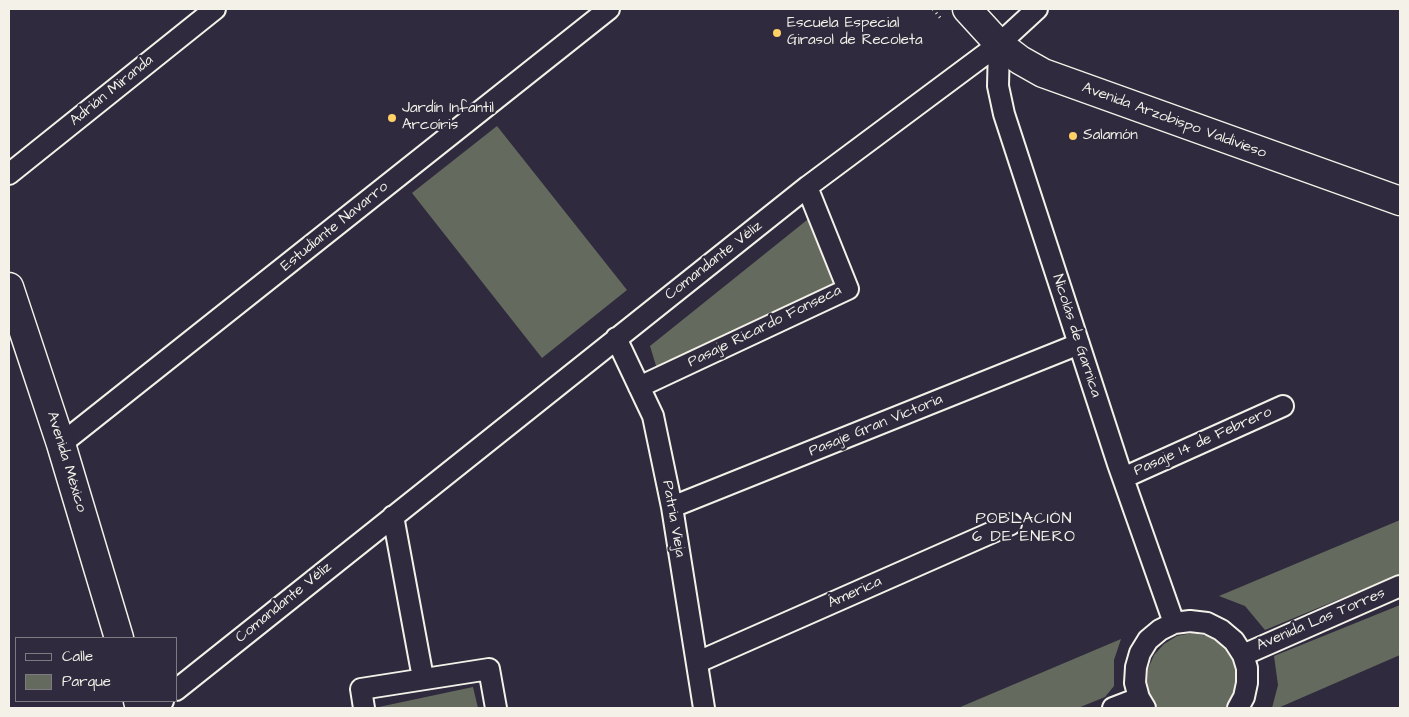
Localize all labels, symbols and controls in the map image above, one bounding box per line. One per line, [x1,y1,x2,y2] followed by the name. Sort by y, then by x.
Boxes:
[787,15,923,50] place label: Escuela Especial Girasol de Recoleta
[771,27,783,39] marker: Escuela Especial Girasol de Recoleta
[67,52,157,130] street label: Adrián Miranda
[1079,79,1269,163] street label: Avenida Arzobispo Valdivieso
[402,100,494,135] place label: Jardín Infantil Arcoíris
[386,112,398,124] marker: Jardín Infantil Arcoíris
[1083,127,1138,145] place label: Salamón
[1067,130,1079,142] marker: Salamón
[278,178,392,276] street label: Estudiante Navarro
[662,217,766,305] street label: Comandante Véliz
[1048,272,1104,400] street label: Nicolás de Garnica
[685,282,845,372] street label: Pasaje Ricardo Fonseca
[806,391,946,461] street label: Pasaje Gran Victoria
[1131,403,1275,481] street label: Pasaje 14 de Febrero
[42,409,90,515] street label: Avenida México
[657,479,689,559] street label: Patria Vieja
[971,510,1077,548] district label: POBLACIÓN 6 DE ENERO
[232,559,336,647] street label: Comandante Véliz
[825,573,885,613] street label: Ámerica
[1254,585,1388,655] street label: Avenida Las Torres
[15,637,178,702] legend
[62,646,93,667] text: Calle
[62,671,111,692] text: Parque

